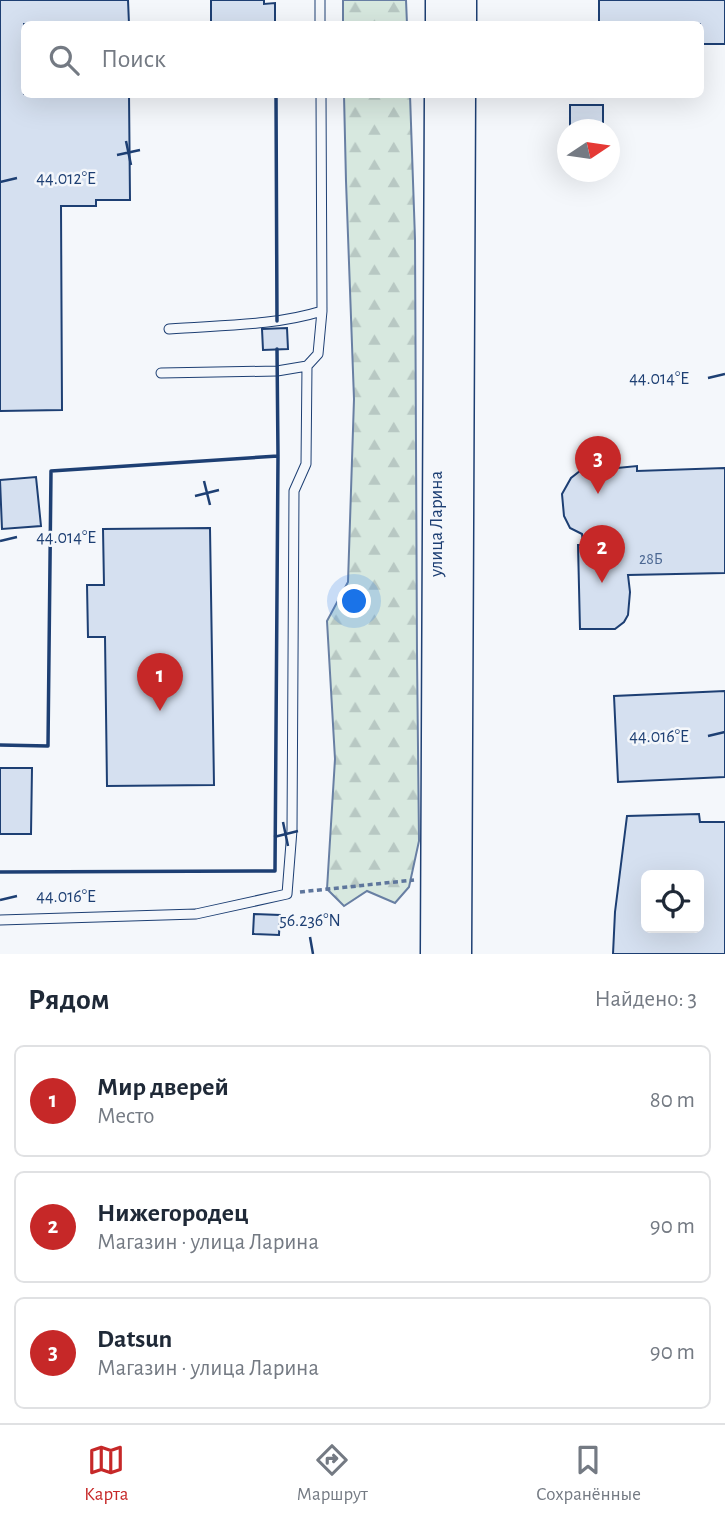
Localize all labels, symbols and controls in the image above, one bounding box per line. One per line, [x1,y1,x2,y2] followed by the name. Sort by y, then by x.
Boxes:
[21,21,704,98] search box
[45,41,83,79] icon: search
[101,46,166,72] text: Поиск
[557,119,620,182] north arrow
[36,170,96,188] text: 44.012°E
[629,370,689,388] text: 44.014°E
[575,436,621,494] pin: 3
[427,471,446,578] street label: улица Ларина
[579,525,625,583] pin: 2
[36,529,96,547] text: 44.014°E
[639,551,663,567] house number: 28Б
[337,584,371,618] your location
[137,653,183,711] pin: 1
[629,728,689,746] text: 44.016°E
[641,870,704,933] map controls
[641,870,704,933] button: locate
[36,888,96,906] text: 44.016°E
[279,912,341,930] text: 56.236°N
[28,985,110,1015] text: Рядом
[595,988,697,1011] text: Найдено: 3
[97,1074,229,1100] text: Мир дверей
[49,1089,57,1112] text: 1
[650,1089,695,1112] text: 80 m
[97,1105,154,1128] text: Место
[97,1200,249,1226] text: Нижегородец
[48,1215,58,1238] text: 2
[650,1215,695,1238] text: 90 m
[97,1231,319,1254] text: Магазин · улица Ларина
[97,1326,172,1352] text: Datsun
[48,1341,58,1364] text: 3
[650,1341,695,1364] text: 90 m
[97,1357,319,1380] text: Магазин · улица Ларина
[84,1441,129,1506] tab: Карта
[297,1441,368,1506] tab: Маршрут
[536,1441,641,1506] tab: Сохранённые

